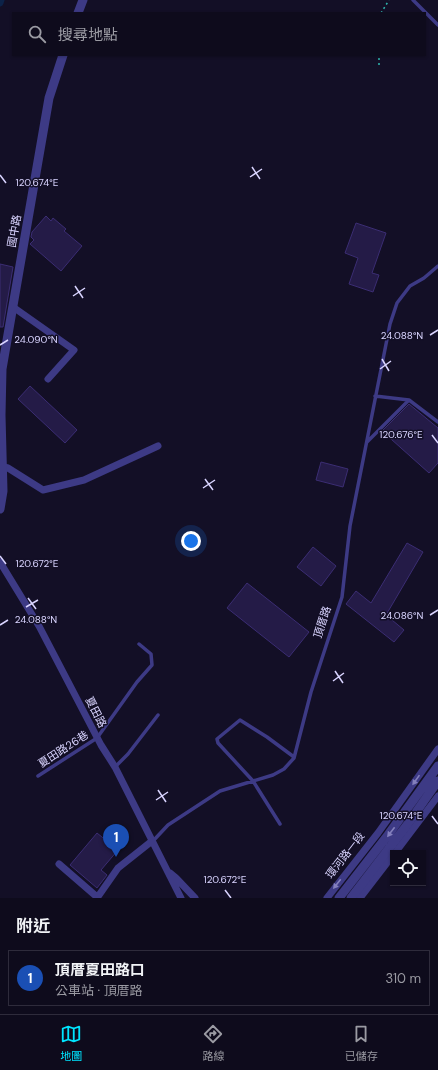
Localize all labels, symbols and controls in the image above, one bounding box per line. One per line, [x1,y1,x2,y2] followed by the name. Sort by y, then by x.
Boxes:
[12,12,426,56] search box
[26,23,48,45] icon: search
[58,25,118,45] text: 搜尋地點
[16,176,59,189] text: 120.674°E
[4,214,24,248] street label: 國中路
[381,329,423,342] text: 24.088°N
[14,333,58,346] text: 24.090°N
[379,428,423,441] text: 120.676°E
[181,531,201,551] your location
[16,557,59,570] text: 120.672°E
[310,604,334,640] street label: 頂厝路
[381,609,423,622] text: 24.086°N
[15,613,57,626] text: 24.088°N
[82,694,110,730] street label: 夏田路
[35,728,91,770] street label: 夏田路26巷
[412,775,420,786] one-way arrow
[380,809,423,822] text: 120.674°E
[103,824,129,857] pin: 1
[387,827,395,837] one-way arrow
[323,829,367,881] street label: 環河路一段
[390,850,426,886] map controls
[390,850,426,886] button: locate
[204,873,247,886] text: 120.672°E
[333,879,342,890] one-way arrow
[16,915,50,937] text: 附近
[55,960,145,980] text: 頂厝夏田路口
[28,970,32,987] text: 1
[386,970,421,987] text: 310 m
[55,982,143,999] text: 公車站 · 頂厝路
[60,1023,82,1063] tab: 地圖
[202,1023,224,1063] tab: 路線
[345,1023,378,1063] tab: 已儲存

